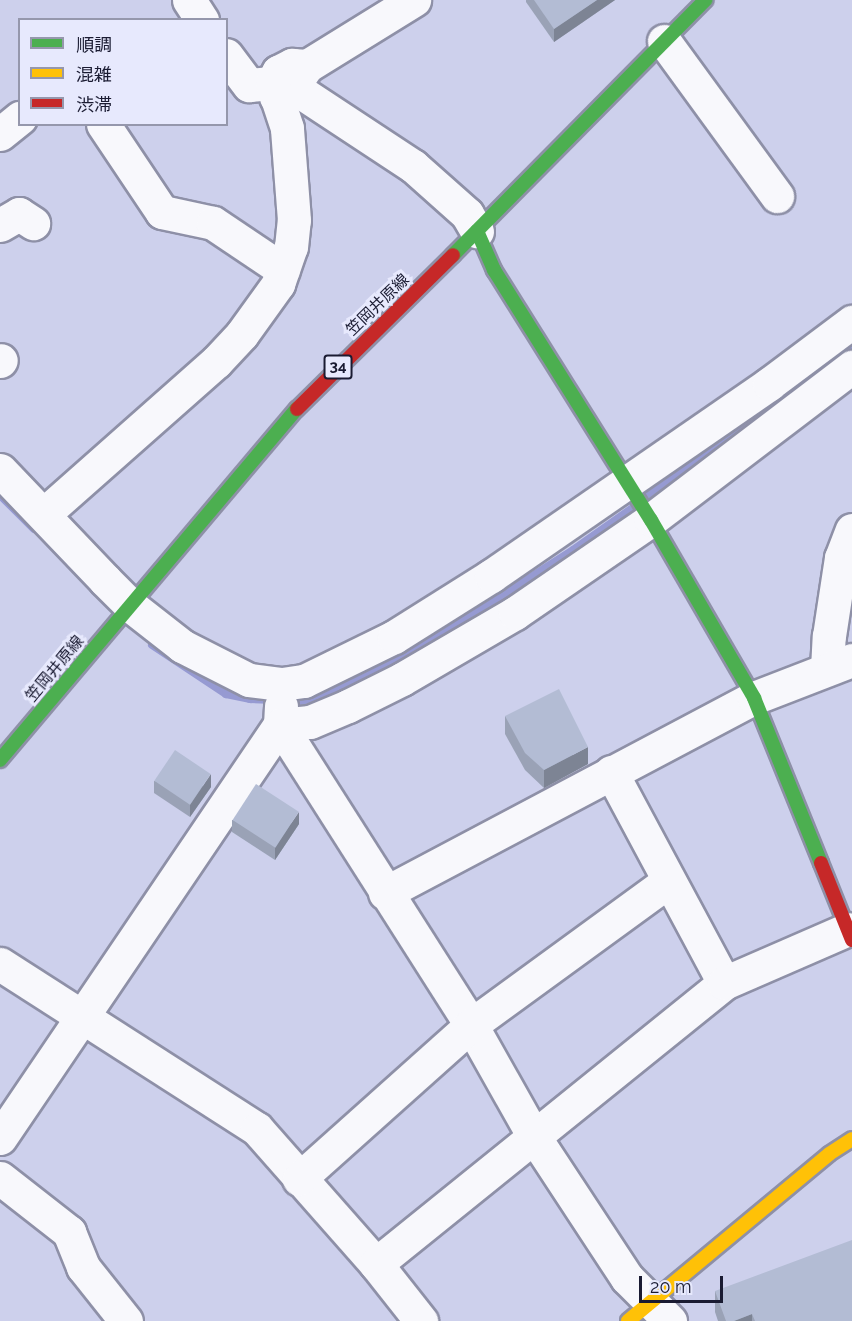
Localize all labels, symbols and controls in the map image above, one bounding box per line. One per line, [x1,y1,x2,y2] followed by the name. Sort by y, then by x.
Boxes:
[18,18,228,126] legend
[76,34,112,55] text: 順調
[76,64,112,85] text: 混雑
[76,94,112,115] text: 渋滞
[343,270,413,340] street label: 笠岡井原線
[323,355,353,379] road number: 34
[22,632,88,706] street label: 笠岡井原線
[642,1264,726,1302] scale bar
[650,1276,692,1297] text: 20 m

